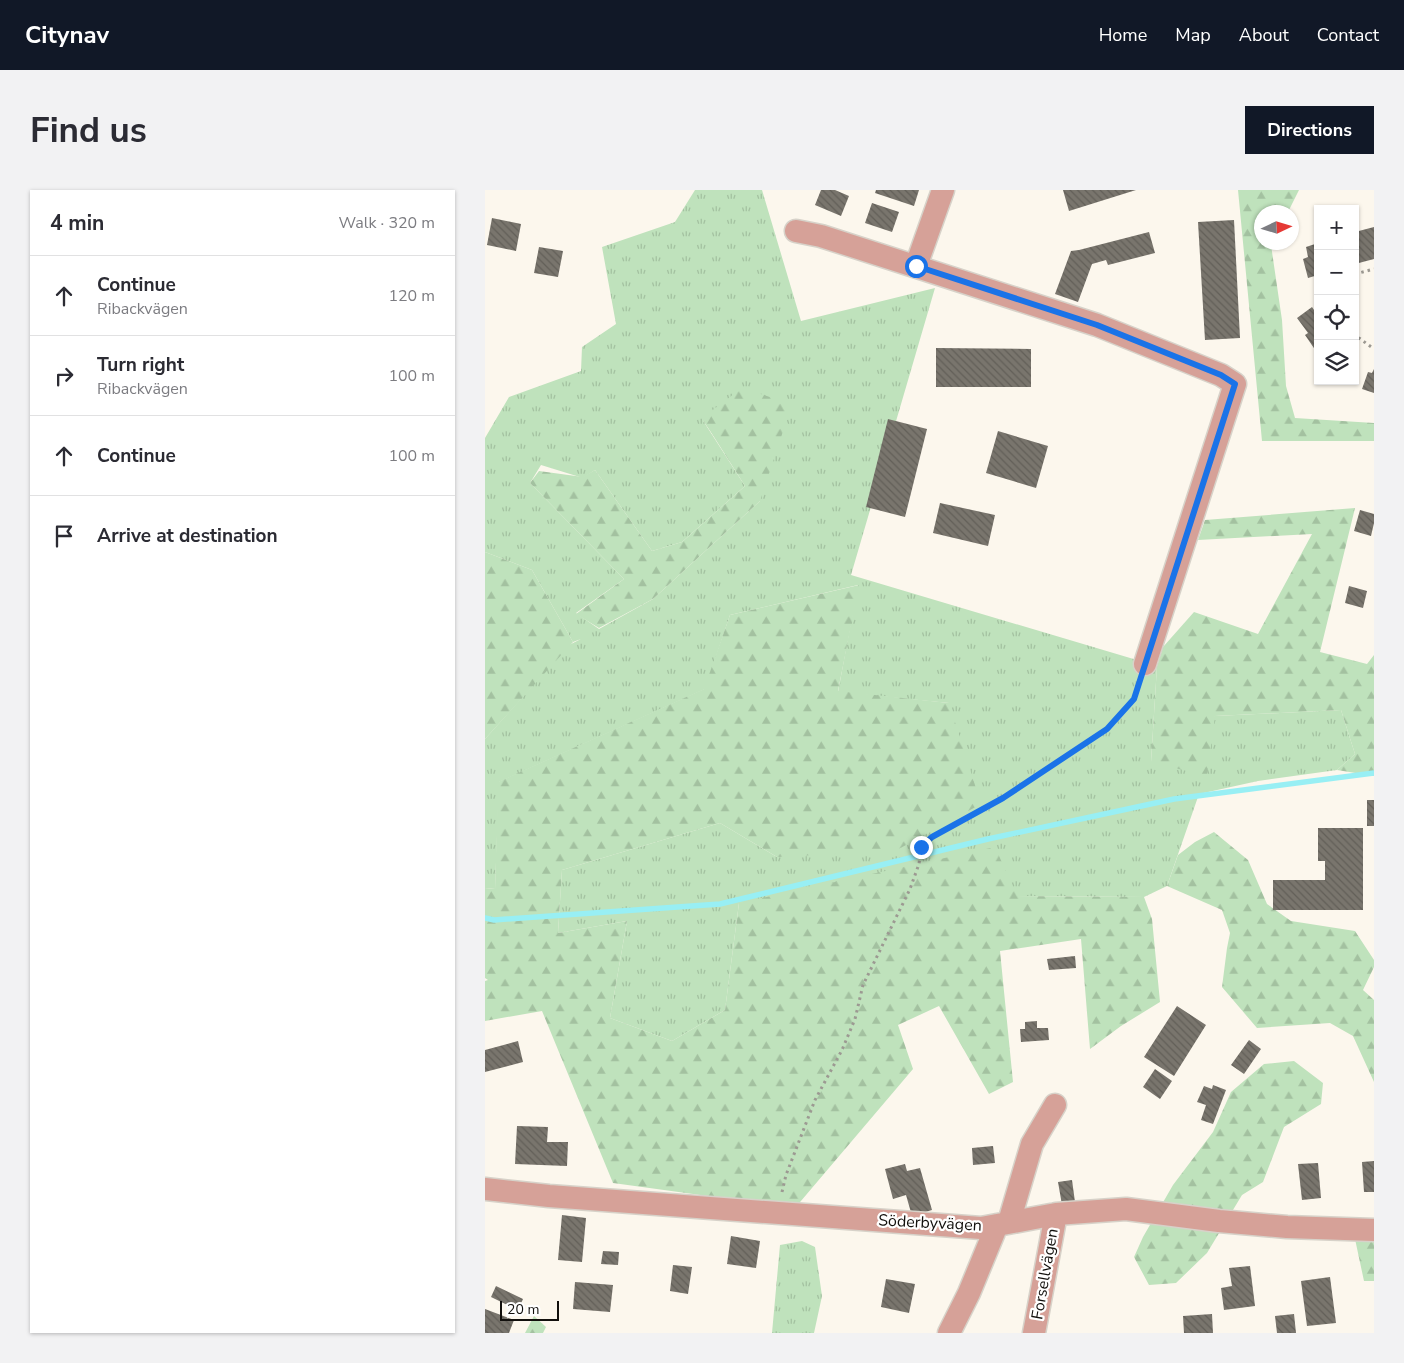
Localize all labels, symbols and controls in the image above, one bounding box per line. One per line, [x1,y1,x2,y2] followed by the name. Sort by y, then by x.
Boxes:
[25,19,109,51] text: Citynav
[1099,23,1147,47] text: Home
[1175,23,1211,47] text: Map
[1239,23,1289,47] text: About
[1317,23,1379,47] text: Contact
[1245,106,1374,154] button: Directions
[30,107,147,154] text: Find us
[1254,205,1299,250] north arrow
[1314,205,1359,385] map controls
[1314,205,1359,250] button: +
[50,209,104,237] text: 4 min
[339,212,435,234] text: Walk · 320 m
[1314,250,1359,295] button: −
[905,255,928,278] route start
[97,272,176,298] text: Continue
[50,282,78,310] icon: ahead
[388,285,435,307] text: 120 m
[1314,295,1359,340] button: locate
[97,298,188,320] text: Ribackvägen
[1314,340,1359,385] button: layers
[97,352,184,378] text: Turn right
[50,362,78,390] icon: right
[388,365,435,387] text: 100 m
[97,378,188,400] text: Ribackvägen
[50,442,78,470] icon: ahead
[97,443,176,469] text: Continue
[388,445,435,467] text: 100 m
[50,522,78,550] icon: arrive
[97,523,278,549] text: Arrive at destination
[910,836,933,859] route end
[878,1209,982,1237] street label: Söderbyvägen
[1026,1227,1064,1321] street label: Forsellvägen
[500,1298,559,1321] scale bar
[507,1300,539,1319] text: 20 m

